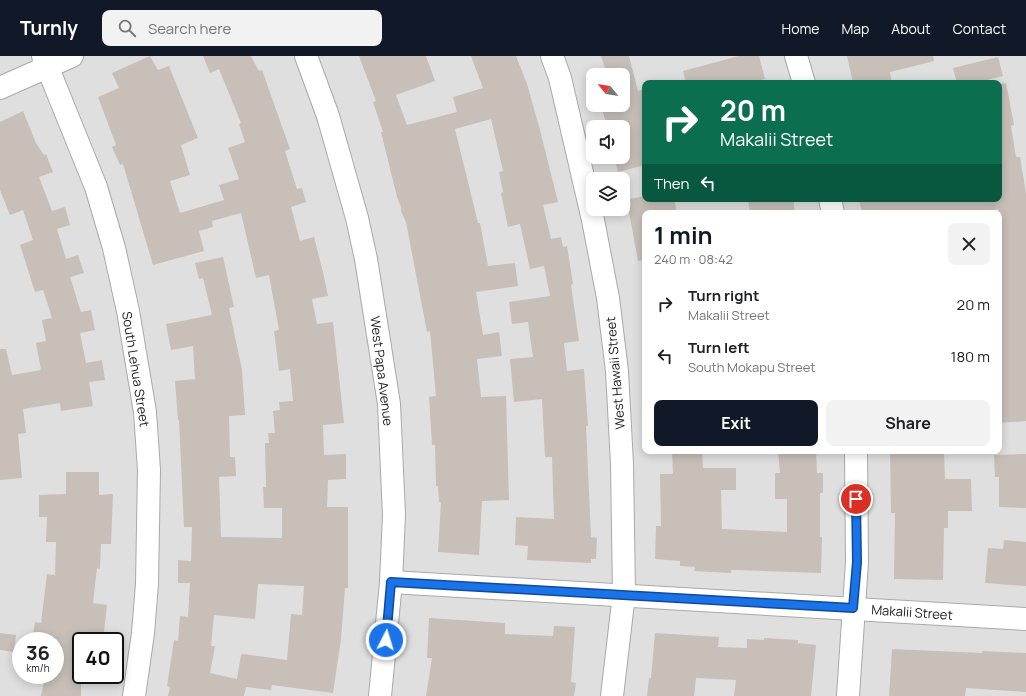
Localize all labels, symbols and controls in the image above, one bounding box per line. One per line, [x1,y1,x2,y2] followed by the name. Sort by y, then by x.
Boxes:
[102,10,382,46] search box
[20,15,78,41] text: Turnly
[116,17,138,39] icon: search
[148,18,231,39] text: Search here
[782,19,819,38] text: Home
[841,19,869,38] text: Map
[891,19,931,38] text: About
[953,19,1006,38] text: Contact
[586,68,630,112] north arrow
[586,68,630,216] map controls
[720,91,786,129] text: 20 m
[654,96,706,148] icon: right
[586,120,630,164] button: sound
[720,127,833,151] text: Makalii Street
[586,172,630,216] button: layers
[697,172,719,194] icon: left
[654,173,689,194] text: Then
[654,218,713,251] text: 1 min
[948,223,990,265] button: close
[654,250,733,268] text: 240 m · 08:42
[688,285,759,306] text: Turn right
[654,293,676,315] icon: right
[957,294,990,315] text: 20 m
[688,306,770,324] text: Makalii Street
[118,310,154,428] street label: South Lehua Street
[366,315,398,427] street label: West Papa Avenue
[601,316,629,430] street label: West Hawaii Street
[688,337,750,358] text: Turn left
[654,345,676,367] icon: left
[951,346,990,367] text: 180 m
[688,358,815,376] text: South Mokapu Street
[654,400,818,446] button: Exit
[826,400,990,446] button: Share
[839,482,873,516] pin
[845,488,867,510] icon: arrive
[871,600,953,624] street label: Makalii Street
[365,619,407,661] position arrow
[72,632,124,684] speed limit sign: 40
[26,639,50,666] text: 36
[26,661,50,675] text: km/h

